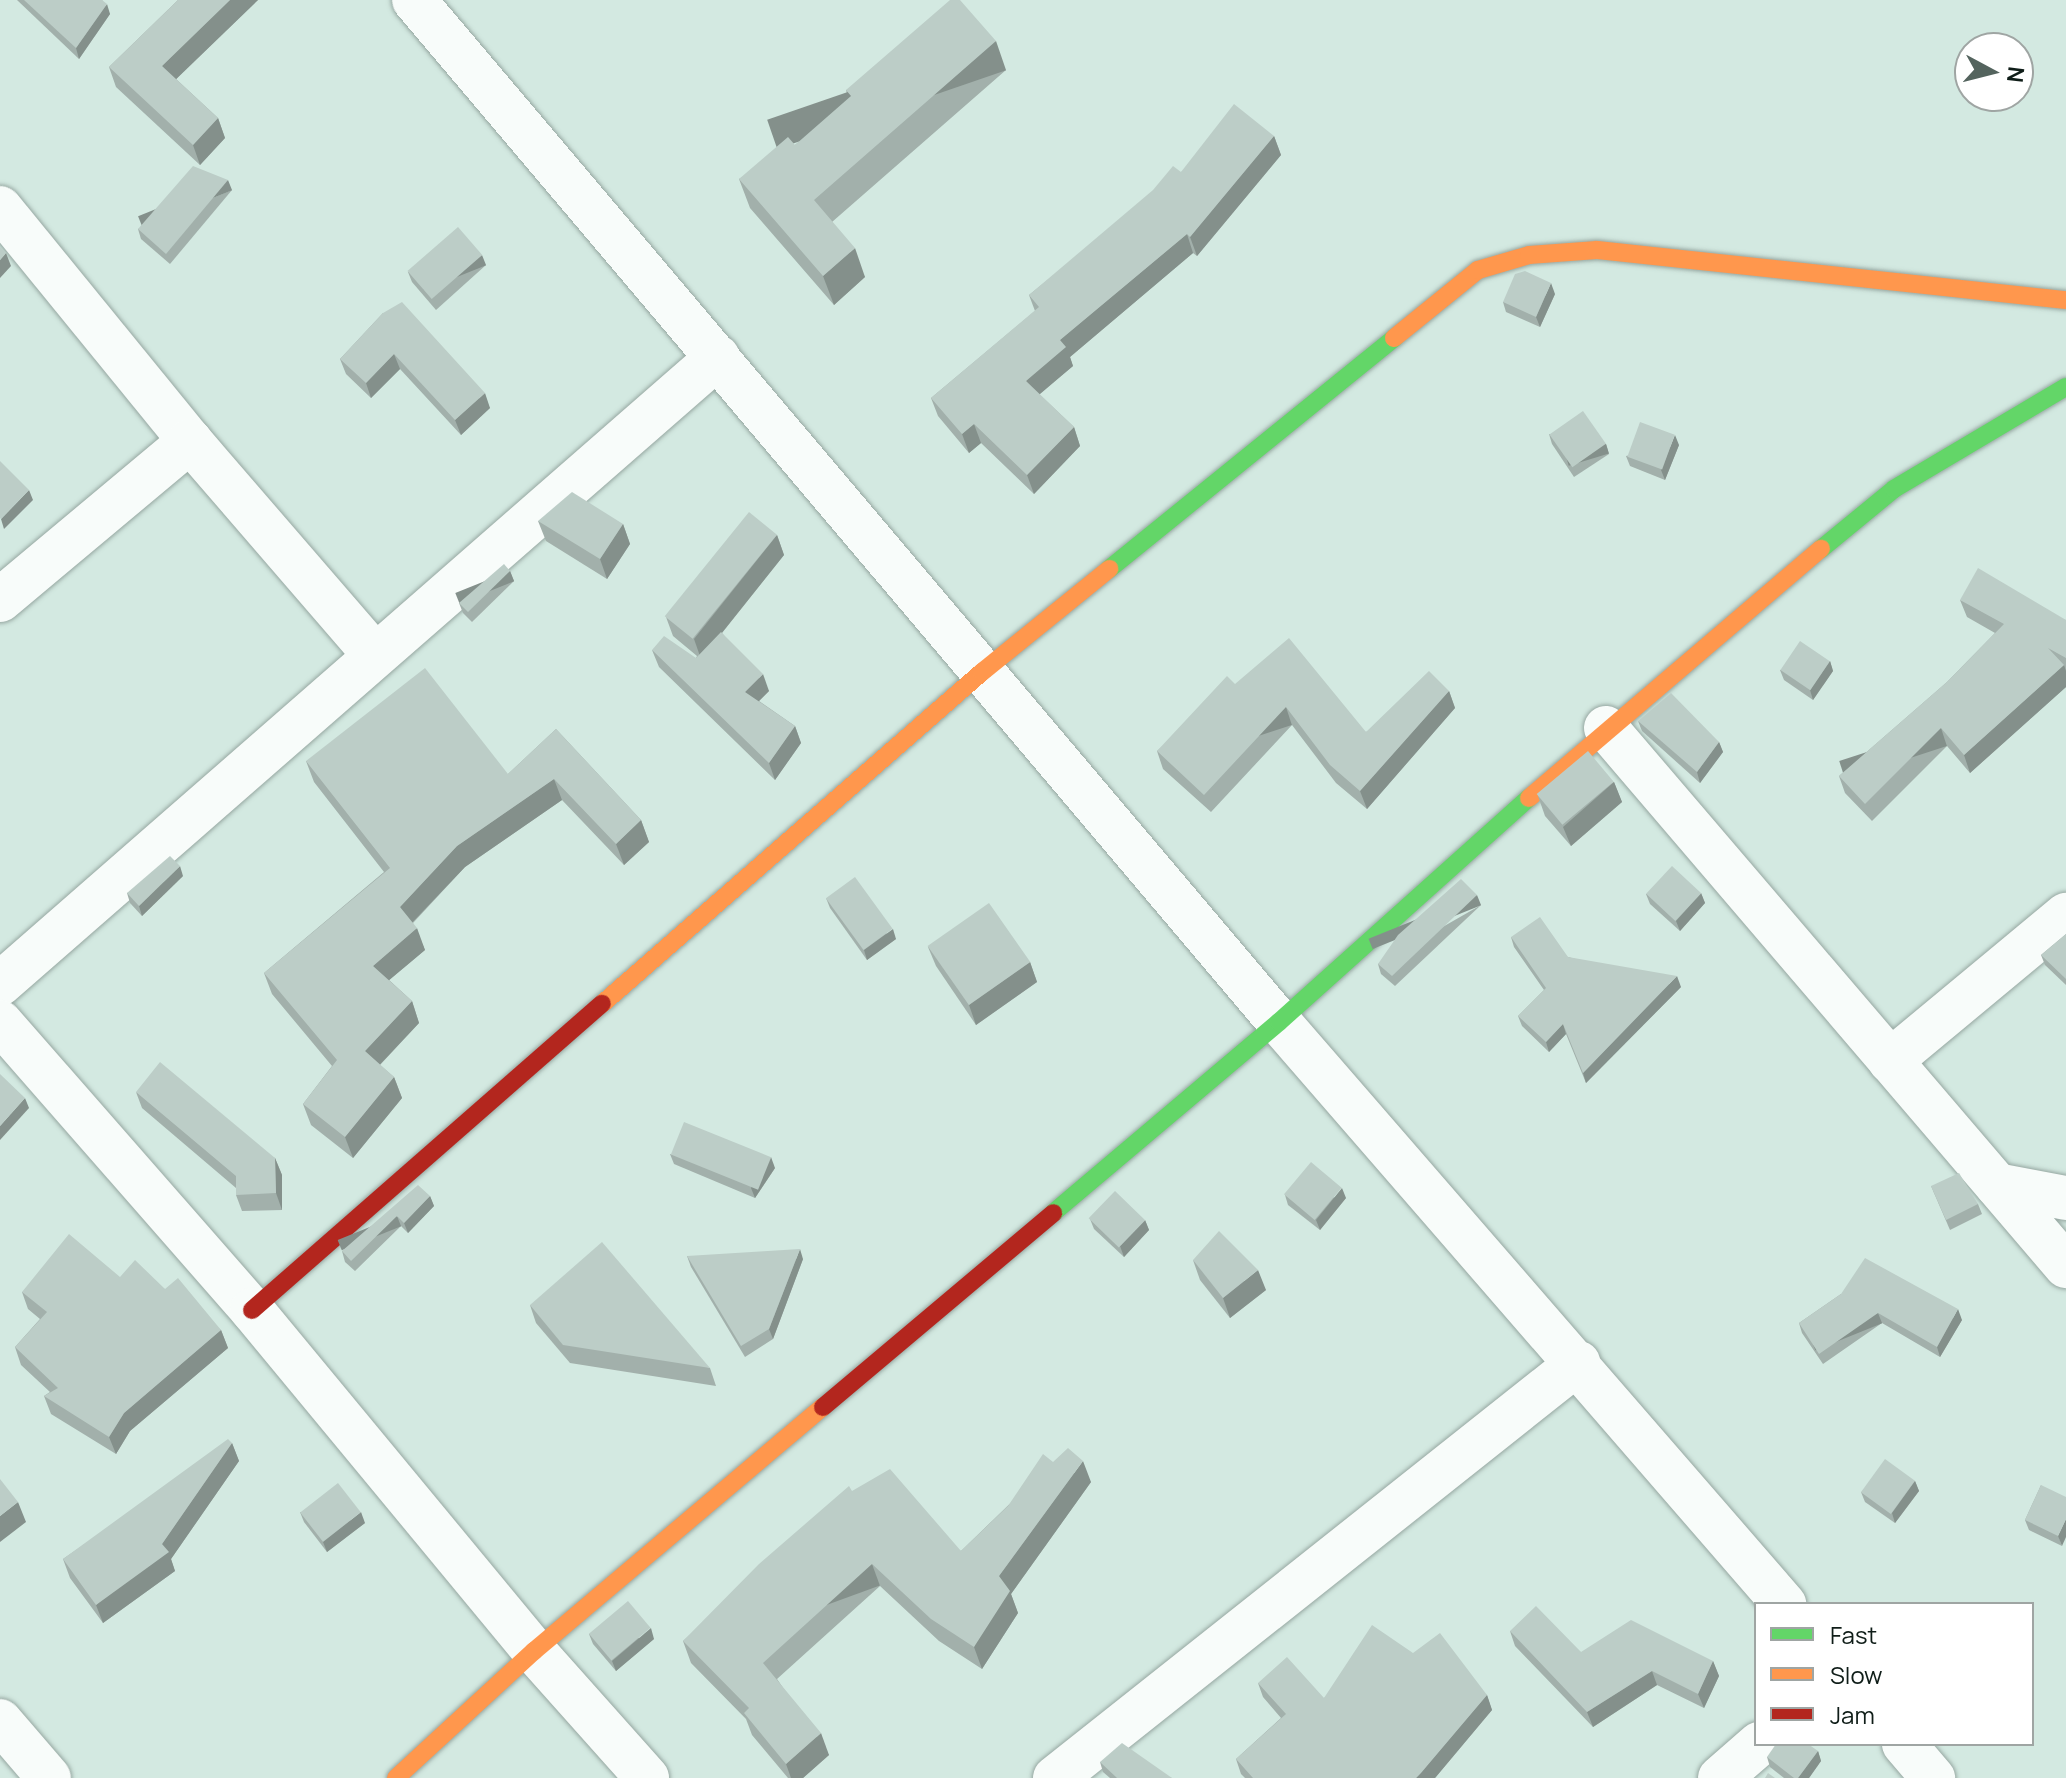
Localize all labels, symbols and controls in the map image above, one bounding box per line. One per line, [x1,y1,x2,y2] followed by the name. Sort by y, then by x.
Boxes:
[1954,32,2034,112] north arrow
[2000,65,2032,84] text: N
[1754,1602,2034,1746] legend
[1830,1618,1877,1651] text: Fast
[1830,1658,1883,1691] text: Slow
[1830,1698,1875,1731] text: Jam

